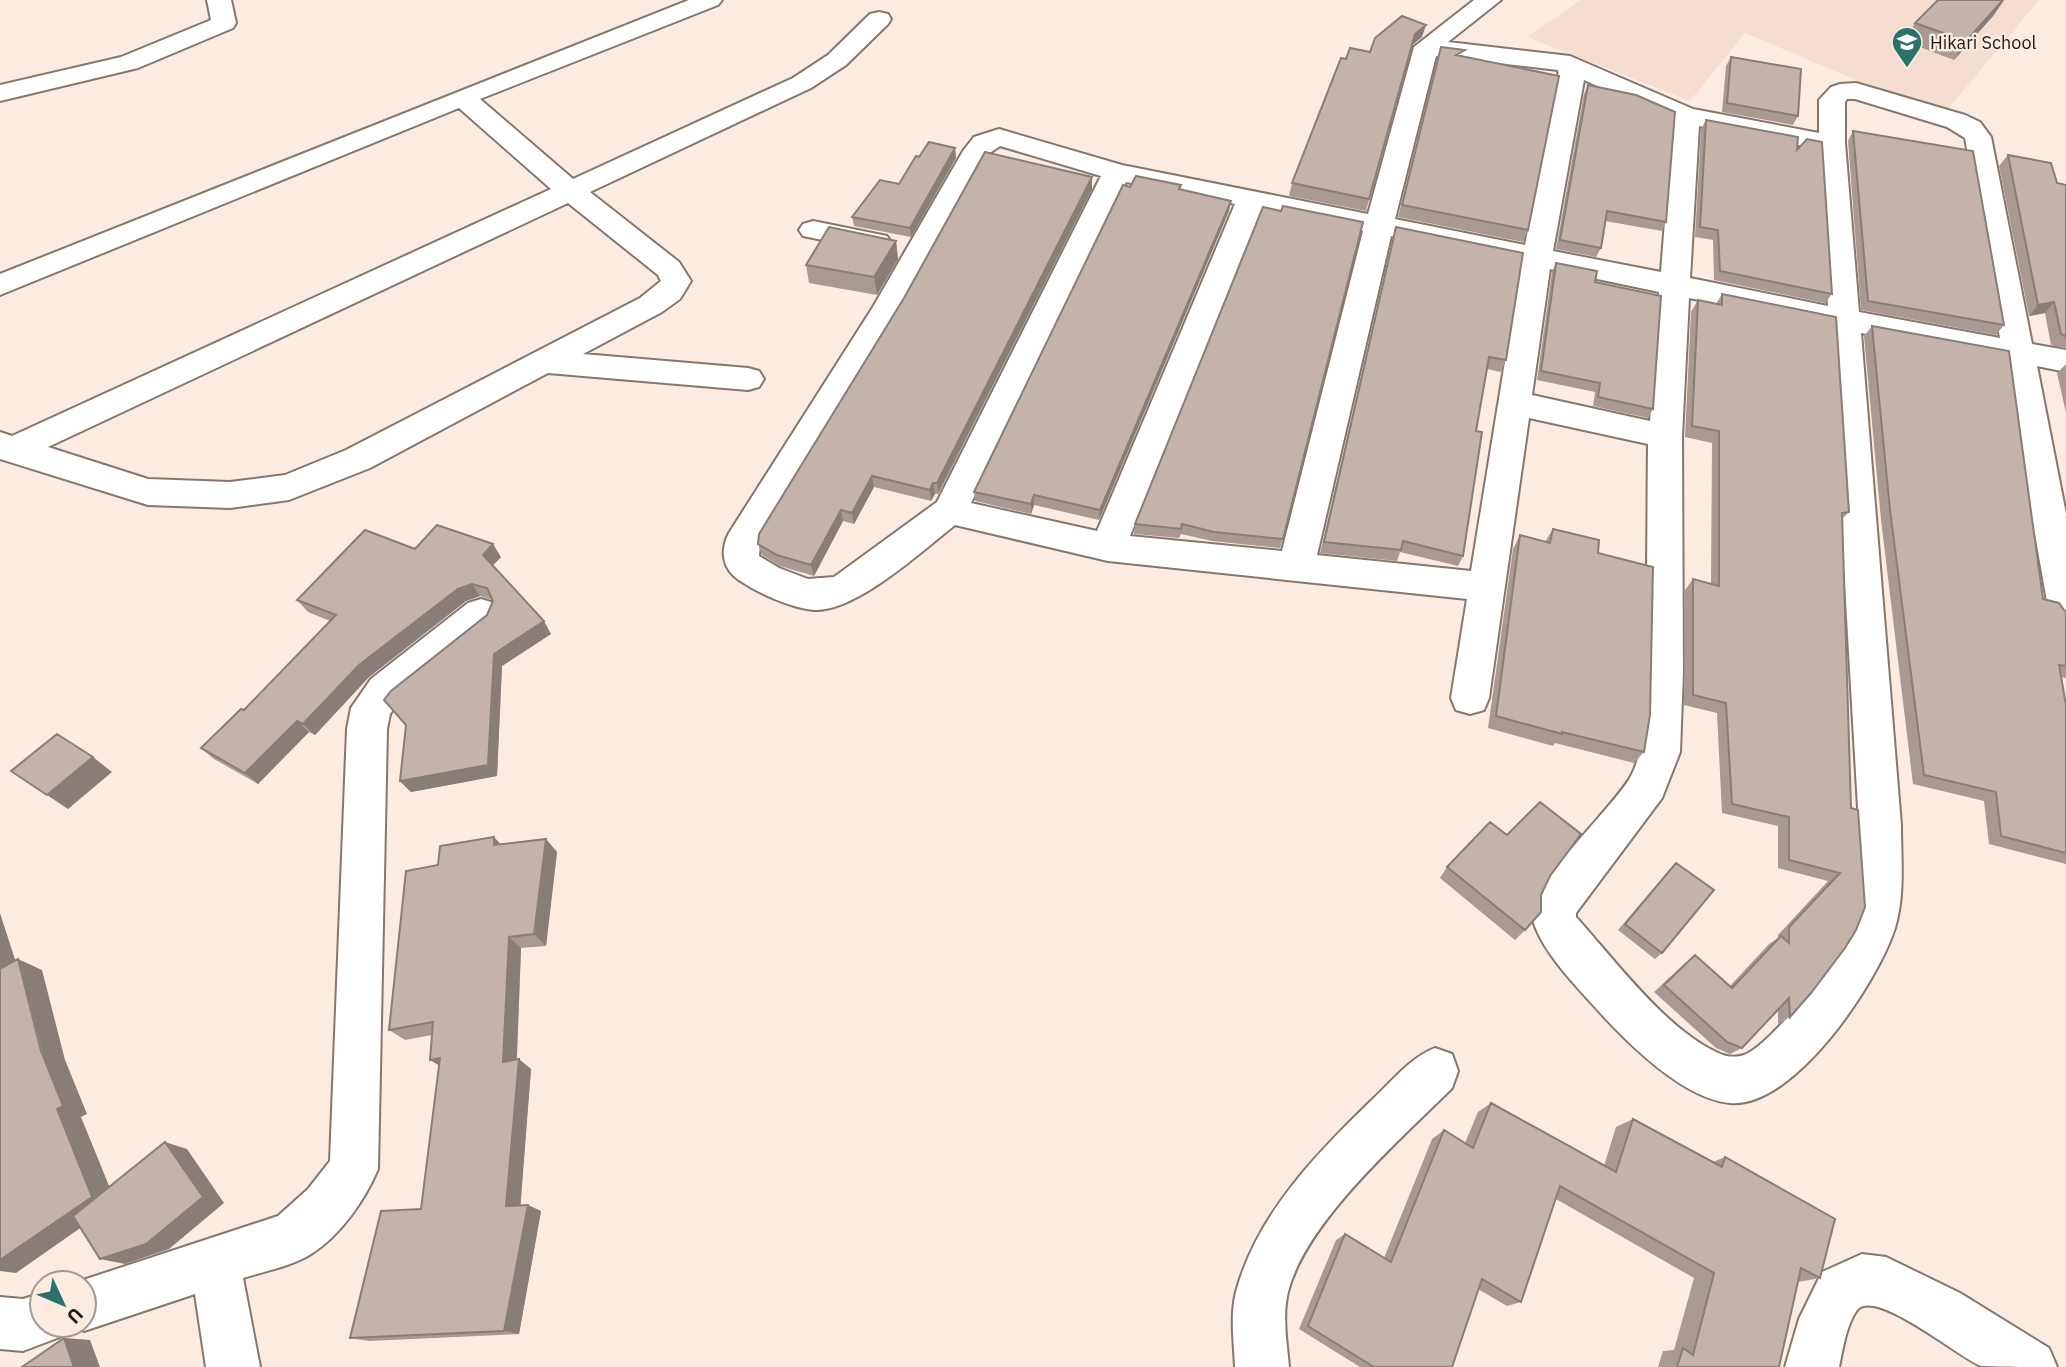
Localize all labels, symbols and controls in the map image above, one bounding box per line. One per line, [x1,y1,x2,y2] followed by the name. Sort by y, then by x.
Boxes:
[1890,25,1924,69] school or university icon: Hikari School
[1930,31,2036,54] place label: Hikari School
[28,1269,98,1339] north arrow
[62,1303,88,1329] text: U

